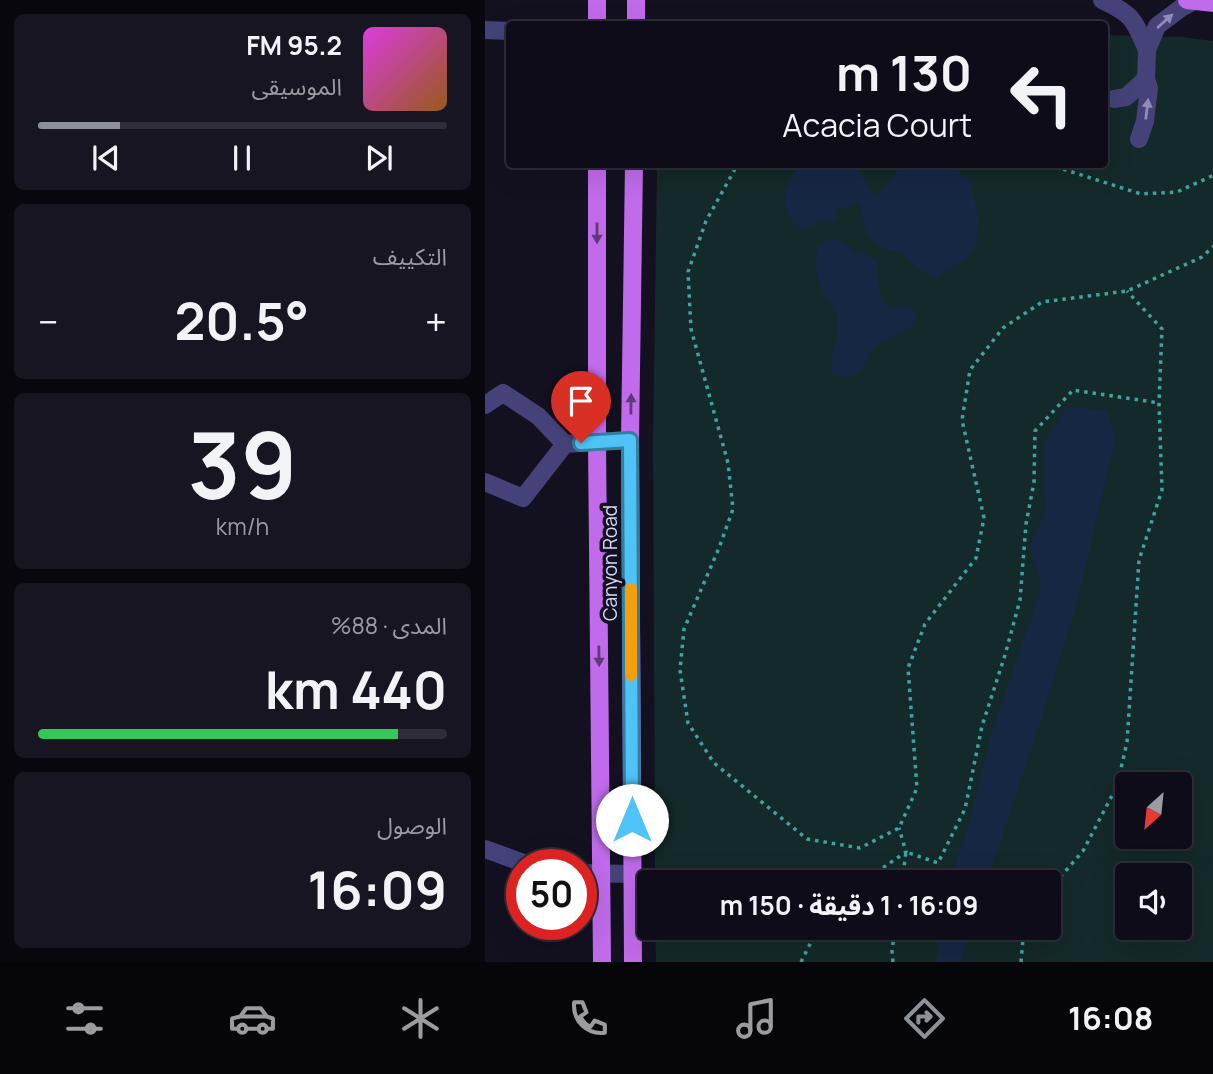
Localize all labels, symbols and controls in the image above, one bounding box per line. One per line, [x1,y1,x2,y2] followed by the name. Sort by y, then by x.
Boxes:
[1156,13,1174,29] one-way arrow
[246,27,342,63] text: 95.2 FM
[836,39,972,106] text: 130 m
[996,49,1087,140] icon: left
[251,70,342,102] text: الموسيقى
[1141,98,1152,120] one-way arrow
[782,103,972,147] text: Acacia Court
[87,139,125,177] icon: previous
[223,139,261,177] icon: pause
[360,139,398,177] icon: next
[591,222,603,244] one-way arrow
[373,240,447,272] text: التكييف
[174,285,309,356] text: 20.5°
[38,295,59,347] text: −
[425,295,447,347] text: +
[551,371,611,443] pin
[562,382,600,420] icon: arrive
[625,393,637,415] one-way arrow
[188,402,297,526] text: 39
[597,505,623,621] street label: Canyon Road
[216,510,269,542] text: km/h
[331,609,447,641] text: المدى · 88%
[593,645,605,667] one-way arrow
[265,654,447,725] text: 440 km
[1115,772,1192,849] north arrow
[1115,772,1192,940] map controls
[595,783,669,857] position arrow
[377,809,447,841] text: الوصول
[506,849,597,940] speed limit sign: 50
[308,854,447,925] text: 16:09
[1115,863,1192,940] button: sound
[720,887,978,923] text: 16:09 · 1 دقيقة · 150 m
[60,994,109,1043] icon: filters
[228,994,277,1043] icon: car
[396,994,445,1043] icon: climate
[564,994,613,1043] icon: phone
[732,994,781,1043] icon: music
[900,994,949,1043] icon: directions
[1068,996,1153,1040] text: 16:08

